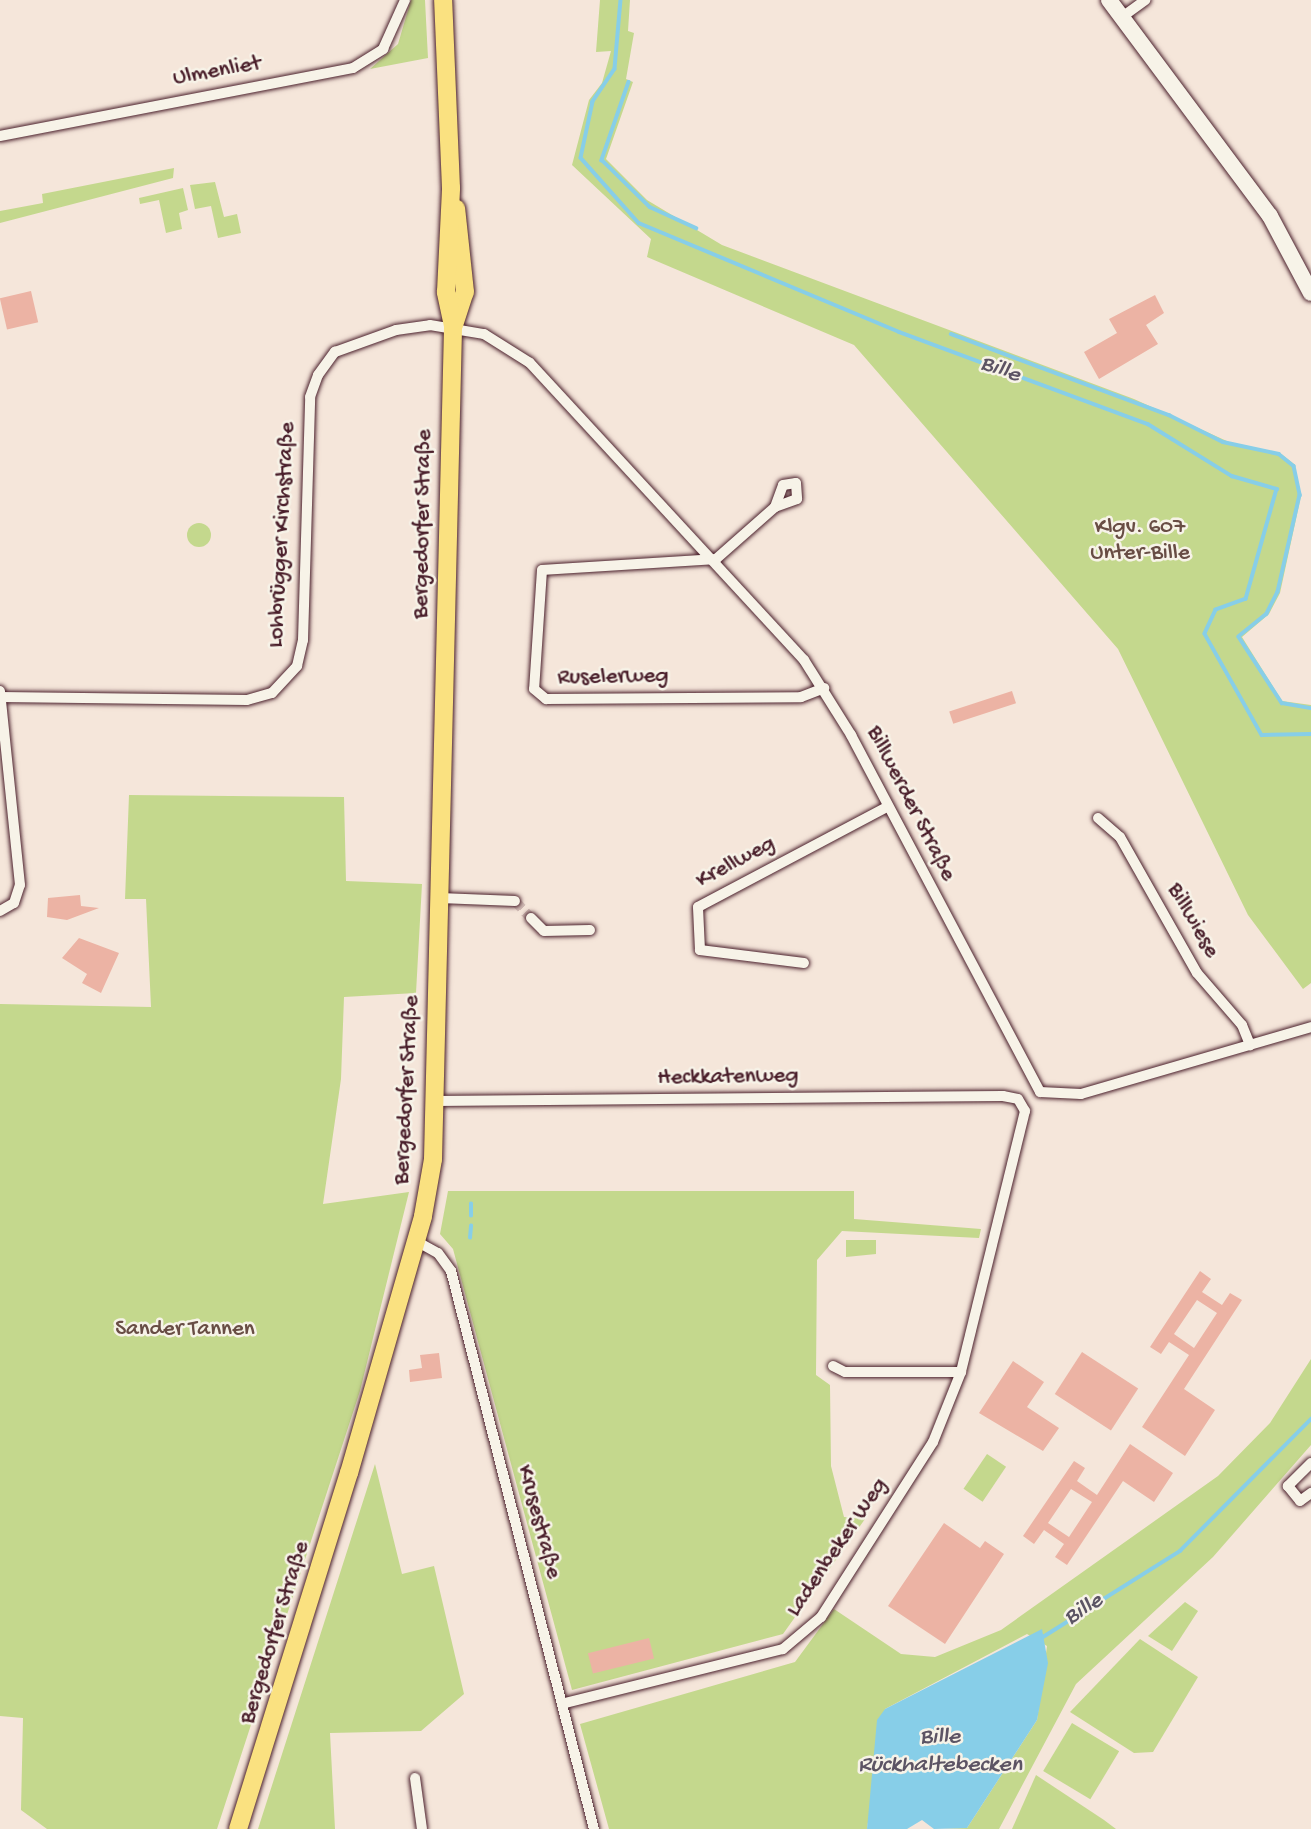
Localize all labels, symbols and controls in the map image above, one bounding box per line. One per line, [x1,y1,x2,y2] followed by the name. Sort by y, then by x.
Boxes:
[171,51,263,93] street label: Ulmenliet
[976,350,1024,390] water label: Bille
[263,421,303,649] street label: Lohbrügger Kirchstraße
[409,429,439,619] street label: Bergedorfer Straße
[1090,514,1190,568] park label: Klgv. 607 Unter-Bille
[557,663,669,693] street label: Ruselerweg
[859,722,961,886] street label: Billwerder Straße
[692,831,780,895] street label: Krellweg
[1160,879,1224,963] street label: Billwiese
[389,995,427,1185] street label: Bergedorfer Straße
[657,1063,799,1093] street label: Heckkatenweg
[115,1316,255,1344] park label: Sander Tannen
[510,1462,566,1582] street label: Krusestraße
[781,1473,895,1623] street label: Ladenbeker Weg
[235,1538,317,1728] street label: Bergedorfer Straße
[1059,1587,1109,1633] water label: Bille
[858,1724,1022,1780] water label: Bille Rückhaltebecken

